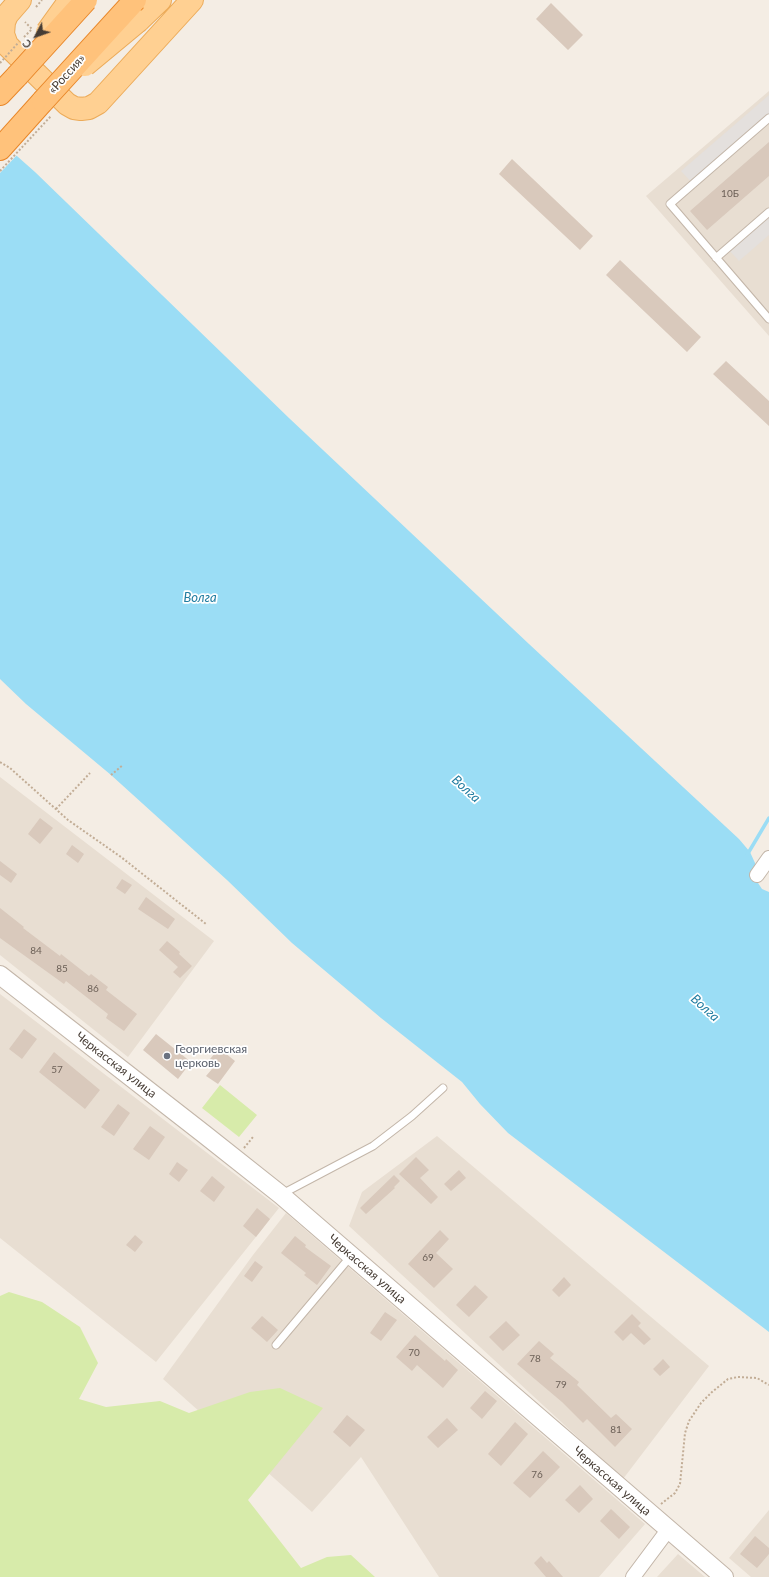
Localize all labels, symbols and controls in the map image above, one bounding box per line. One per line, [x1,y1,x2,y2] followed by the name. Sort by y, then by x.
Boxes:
[16,16,56,56] north arrow
[19,37,34,51] text: С
[46,51,88,97] street label: «Россия»
[721,188,739,200] house number: 10Б
[183,590,217,606] water label: Волга
[448,772,484,806] water label: Волга
[30,945,42,957] house number: 84
[56,963,68,975] house number: 85
[87,983,99,995] house number: 86
[687,991,723,1025] water label: Волга
[73,1029,159,1101] street label: Черкасская улица
[175,1042,247,1070] place label: Георгиевская церковь
[162,1051,172,1061] marker: Георгиевская церковь
[51,1064,63,1076] house number: 57
[325,1231,409,1307] street label: Черкасская улица
[422,1252,434,1264] house number: 69
[408,1347,420,1359] house number: 70
[529,1353,541,1365] house number: 78
[555,1379,567,1391] house number: 79
[610,1424,622,1436] house number: 81
[570,1443,654,1519] street label: Черкасская улица
[531,1469,543,1481] house number: 76

